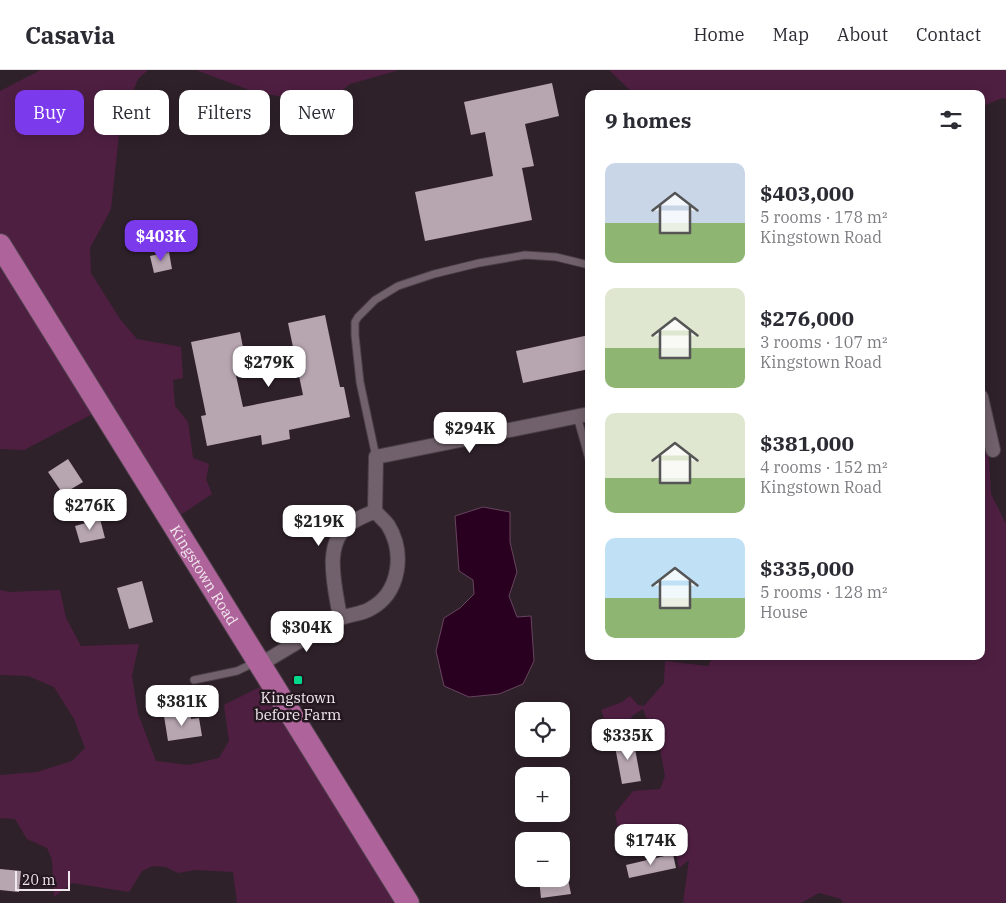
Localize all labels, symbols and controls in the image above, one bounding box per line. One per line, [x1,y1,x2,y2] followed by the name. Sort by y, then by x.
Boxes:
[25,19,115,51] text: Casavia
[693,23,745,46] text: Home
[773,23,809,46] text: Map
[837,23,888,46] text: About
[916,23,981,46] text: Contact
[15,90,84,135] chip: Buy
[94,90,169,135] chip: Rent
[179,90,270,135] chip: Filters
[280,90,353,135] chip: New
[605,106,691,134] text: 9 homes
[937,106,965,134] icon: filters
[760,179,854,207] text: $403,000
[645,183,705,243] icon: home
[760,207,888,227] text: 5 rooms · 178 m²
[126,220,196,262] pin: $403K
[136,226,186,246] text: $403K
[760,227,882,247] text: Kingstown Road
[760,304,854,332] text: $276,000
[645,308,705,368] icon: home
[760,332,888,352] text: 3 rooms · 107 m²
[234,346,304,388] pin: $279K
[244,352,294,372] text: $279K
[760,352,882,372] text: Kingstown Road
[435,412,505,454] pin: $294K
[445,418,495,438] text: $294K
[760,429,854,457] text: $381,000
[645,433,705,493] icon: home
[760,457,888,477] text: 4 rooms · 152 m²
[760,477,882,497] text: Kingstown Road
[55,488,125,531] pin: $276K
[65,495,115,515] text: $276K
[284,504,354,547] pin: $219K
[294,511,344,531] text: $219K
[166,521,243,628] street label: Kingstown Road
[760,554,854,582] text: $335,000
[645,558,705,618] icon: home
[760,582,888,602] text: 5 rooms · 128 m²
[760,602,808,622] text: House
[272,610,342,653] pin: $304K
[282,617,332,637] text: $304K
[292,674,304,686] marker: Kingstown before Farm
[147,684,217,727] pin: $381K
[255,688,341,724] place label: Kingstown before Farm
[157,691,207,711] text: $381K
[515,702,570,887] map controls
[515,702,570,757] button: locate
[593,718,663,761] pin: $335K
[603,725,653,745] text: $335K
[515,767,570,822] button: +
[616,824,686,866] pin: $174K
[626,830,676,850] text: $174K
[515,832,570,887] button: −
[15,868,70,891] scale bar
[22,871,55,889] text: 20 m

